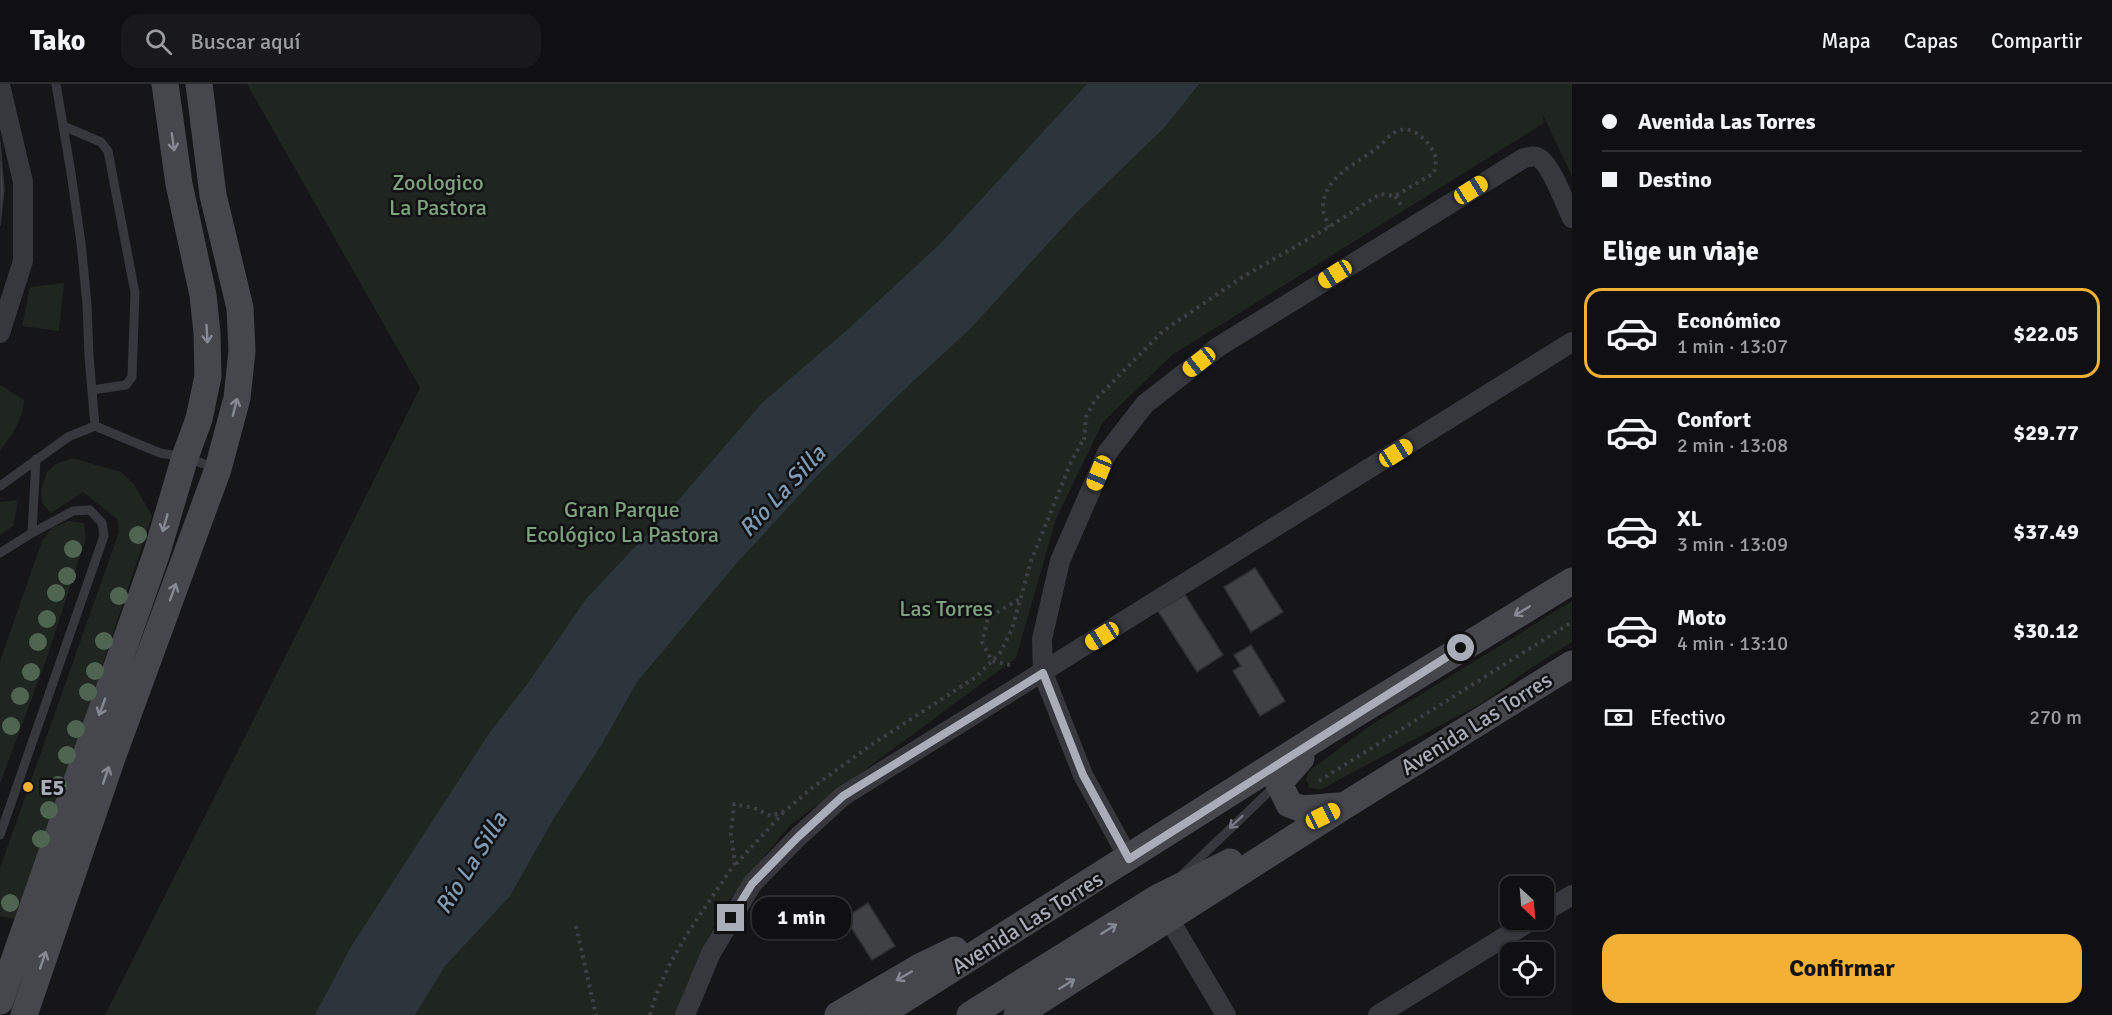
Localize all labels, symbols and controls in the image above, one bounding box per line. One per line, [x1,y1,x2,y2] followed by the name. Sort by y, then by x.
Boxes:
[121,14,541,68] search box
[30,24,85,58] text: Tako
[142,25,175,58] icon: search
[190,28,301,55] text: Buscar aquí
[1821,28,1871,54] text: Mapa
[1904,28,1958,54] text: Capas
[1991,28,2082,54] text: Compartir
[1638,108,1815,135] text: Avenida Las Torres
[168,132,179,151] one-way arrow
[1638,166,1712,193] text: Destino
[389,169,487,221] park label: Zoologico La Pastora
[1451,173,1491,207] car
[1602,235,1759,268] text: Elige un viaje
[1315,257,1355,291] car
[1605,306,1659,360] icon: car
[1677,307,1781,334] text: Económico
[2013,320,2079,347] text: $22.05
[201,323,212,343] one-way arrow
[1677,334,1788,359] text: 1 min · 13:07
[1179,344,1219,380] car
[229,398,241,417] one-way arrow
[1605,405,1659,459] icon: car
[1677,406,1751,433] text: Confort
[2013,419,2079,446] text: $29.77
[1677,433,1788,458] text: 2 min · 13:08
[1376,436,1416,470] car
[732,438,833,543] water label: Río La Silla
[1084,453,1114,493] car
[525,496,719,548] park label: Gran Parque Ecológico La Pastora
[1605,504,1659,558] icon: car
[1677,505,1702,532] text: XL
[159,513,171,532] one-way arrow
[2013,518,2079,545] text: $37.49
[1677,532,1788,557] text: 3 min · 13:09
[168,583,179,602] one-way arrow
[899,595,993,622] park label: Las Torres
[1605,603,1659,657] icon: car
[1677,604,1726,631] text: Moto
[1514,606,1531,618] one-way arrow
[2013,617,2079,644] text: $30.12
[1082,619,1122,653] car
[1677,631,1788,656] text: 4 min · 13:10
[1447,634,1474,661] route start
[1396,666,1557,781] street label: Avenida Las Torres
[95,697,106,716] one-way arrow
[1602,701,1635,734] icon: cash
[1650,704,1726,731] text: Efectivo
[2029,705,2082,730] text: 270 m
[102,766,113,785] one-way arrow
[40,774,65,801] place label: E5
[21,780,35,794] marker: E5
[1303,800,1343,832] car
[428,806,514,919] water label: Río La Silla
[1229,815,1244,829] one-way arrow
[947,865,1108,980] street label: Avenida Las Torres
[1500,876,1554,930] north arrow
[1500,876,1554,996] map controls
[752,897,851,939] callout: 1 min
[717,904,744,931] route end
[777,905,826,930] text: 1 min
[1100,922,1117,934] one-way arrow
[1602,934,2082,1003] button: Confirmar
[1500,942,1554,996] button: locate
[39,951,50,970] one-way arrow
[896,970,913,982] one-way arrow
[1058,977,1075,989] one-way arrow

